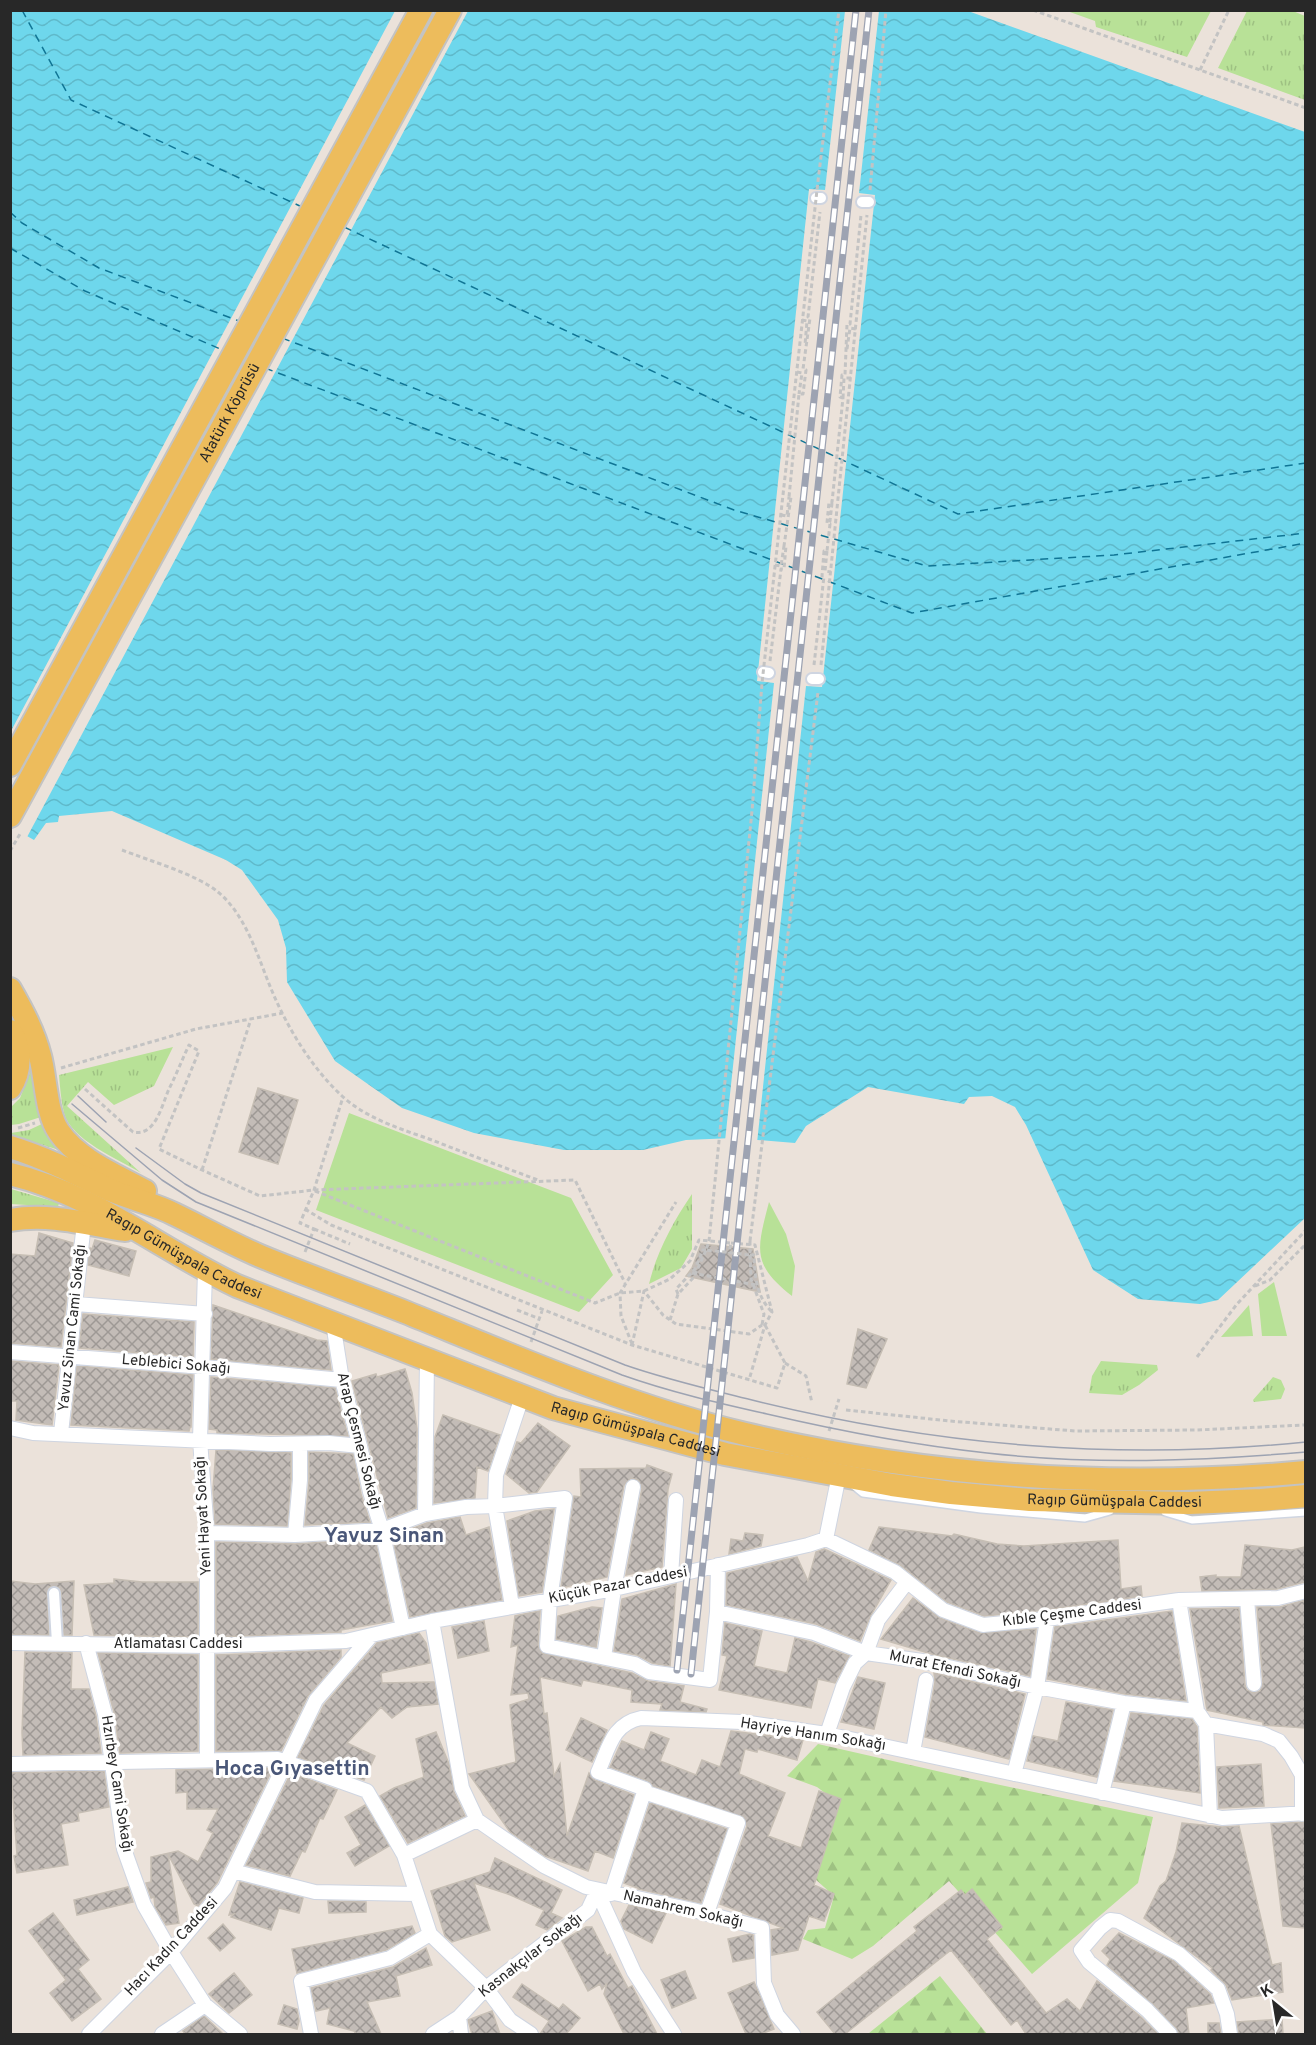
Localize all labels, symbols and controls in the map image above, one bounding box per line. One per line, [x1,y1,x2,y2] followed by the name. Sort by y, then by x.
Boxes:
[195,360,265,466] street label: Atatürk Köprüsü
[102,1205,264,1304] street label: Ragıp Gümüşpala Caddesi
[55,1243,91,1413] street label: Yavuz Sinan Cami Sokağı
[121,1351,231,1379] street label: Leblebici Sokağı
[332,1370,384,1512] street label: Arap Çesmesi Sokağı
[548,1398,722,1462] street label: Ragıp Gümüşpala Caddesi
[191,1456,217,1576] street label: Yeni Hayat Sokağı
[1027,1490,1202,1513] street label: Ragıp Gümüşpala Caddesi
[324,1523,444,1550] district label: Yavuz Sinan
[547,1563,689,1609] street label: Küçük Pazar Caddesi
[1001,1596,1143,1632] street label: Kıble Çeşme Caddesi
[113,1635,243,1654] street label: Atlamatası Caddesi
[887,1647,1023,1693] street label: Murat Efendi Sokağı
[96,1714,136,1854] street label: Hzırbey Cami Sokağı
[739,1714,887,1756] street label: Hayriye Hanım Sokağı
[214,1756,370,1783] district label: Hoca Gıyasettin
[621,1887,745,1933] street label: Namahrem Sokağı
[121,1893,223,2001] street label: Hacı Kadın Caddesi
[475,1910,587,2002] street label: Kasnakçılar Sokağı
[1244,1973,1304,2033] north arrow
[1258,1980,1277,2003] text: K

